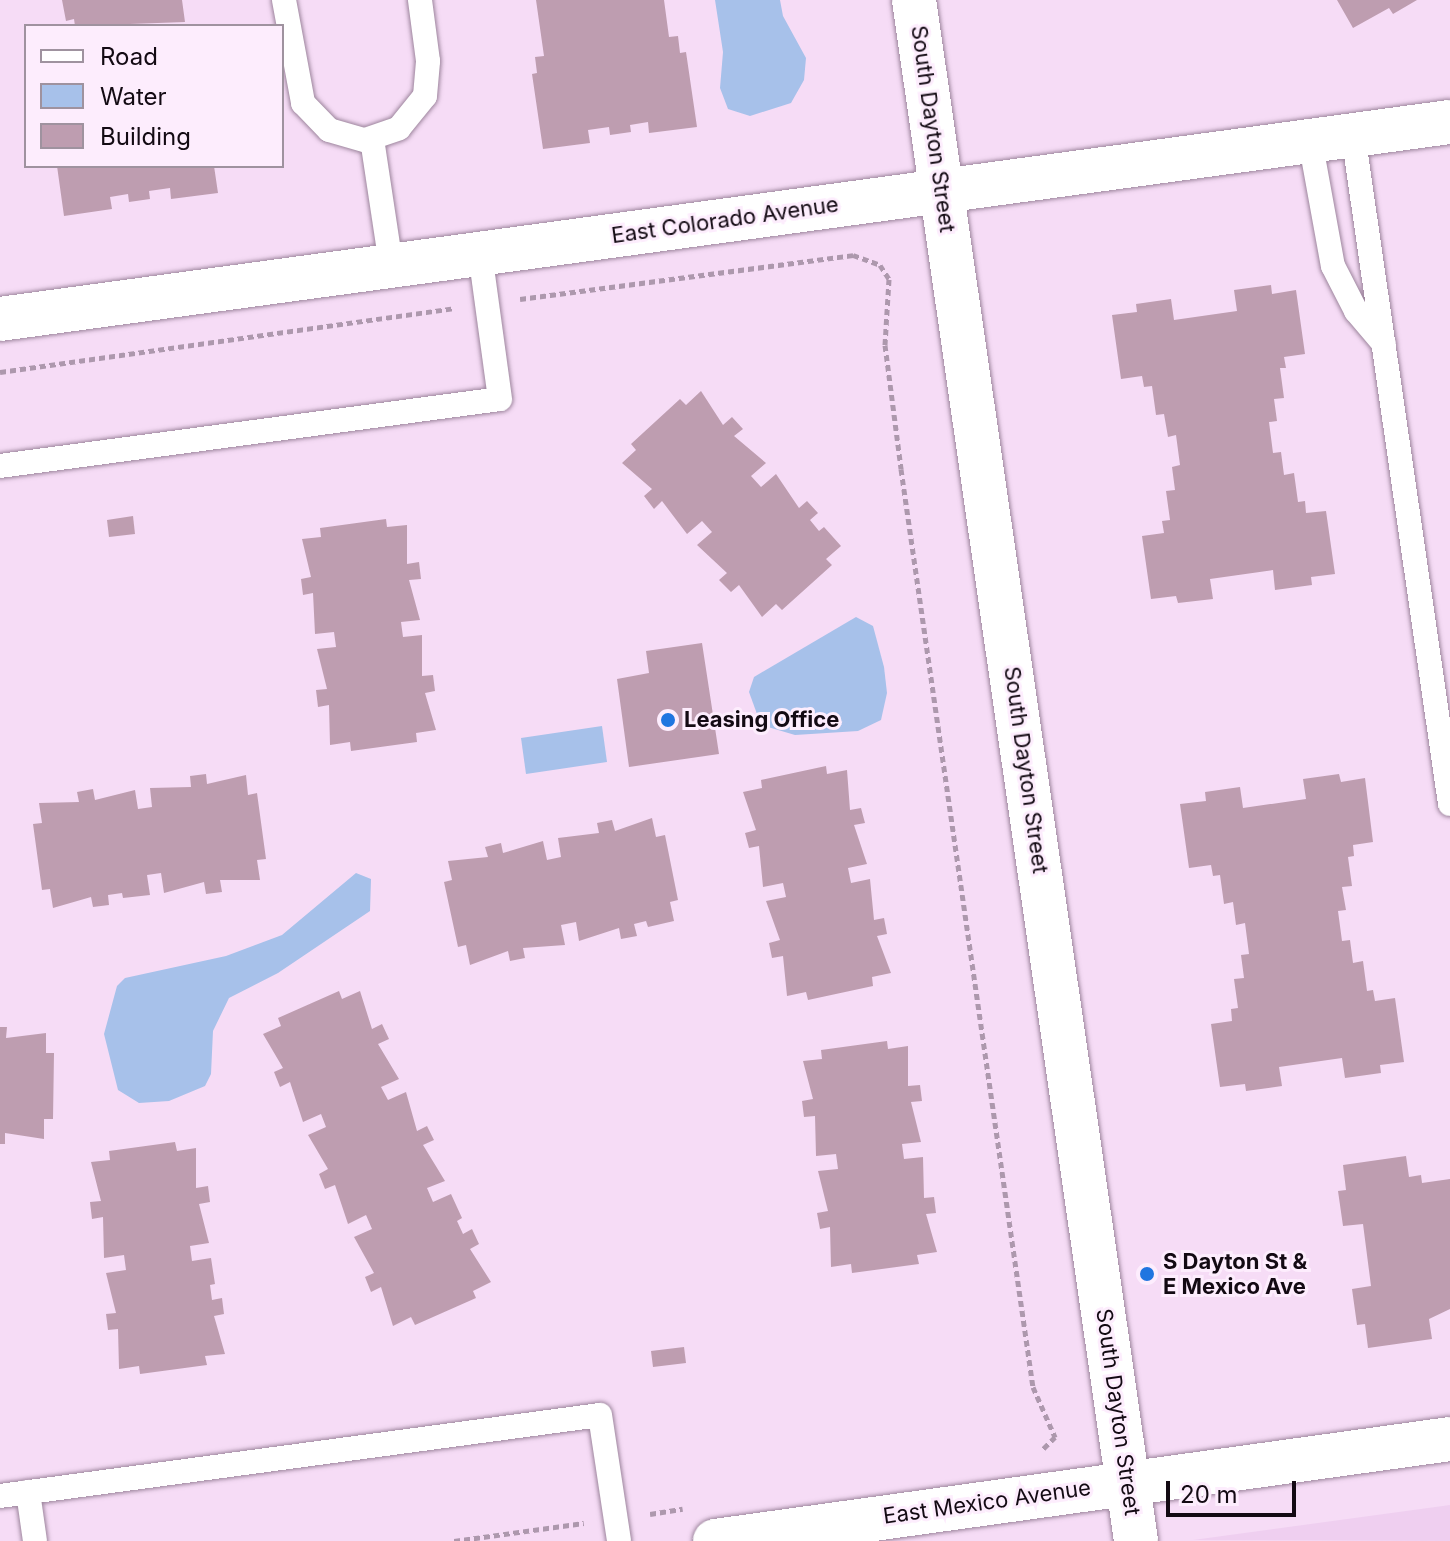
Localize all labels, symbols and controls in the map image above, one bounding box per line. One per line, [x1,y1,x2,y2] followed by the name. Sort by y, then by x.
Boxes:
[24,24,284,168] legend
[905,24,961,234] street label: South Dayton Street
[100,42,158,71] text: Road
[100,82,167,111] text: Water
[100,122,191,151] text: Building
[610,191,840,249] street label: East Colorado Avenue
[998,665,1054,875] street label: South Dayton Street
[684,707,839,733] place label: Leasing Office
[659,711,677,729] marker: Leasing Office
[1163,1248,1307,1300] place label: S Dayton St & E Mexico Ave
[1138,1265,1156,1283] marker: S Dayton St & E Mexico Ave
[1090,1307,1146,1517] street label: South Dayton Street
[1170,1465,1300,1515] scale bar
[882,1474,1092,1530] street label: East Mexico Avenue
[1180,1480,1238,1509] text: 20 m

